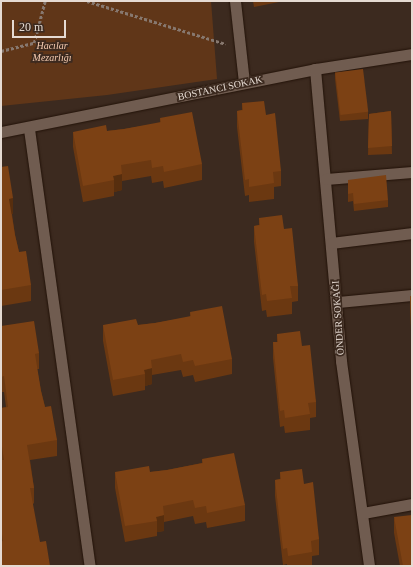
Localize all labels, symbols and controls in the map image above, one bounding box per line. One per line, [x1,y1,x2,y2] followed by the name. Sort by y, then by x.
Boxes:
[14,12,68,38] scale bar
[19,20,43,34] text: 20 m
[33,39,71,62] park label: Hacılar Mezarlığı
[177,73,263,103] street label: BOSTANCI SOKAK
[329,280,347,356] street label: ÖNDER SOKAĞI

